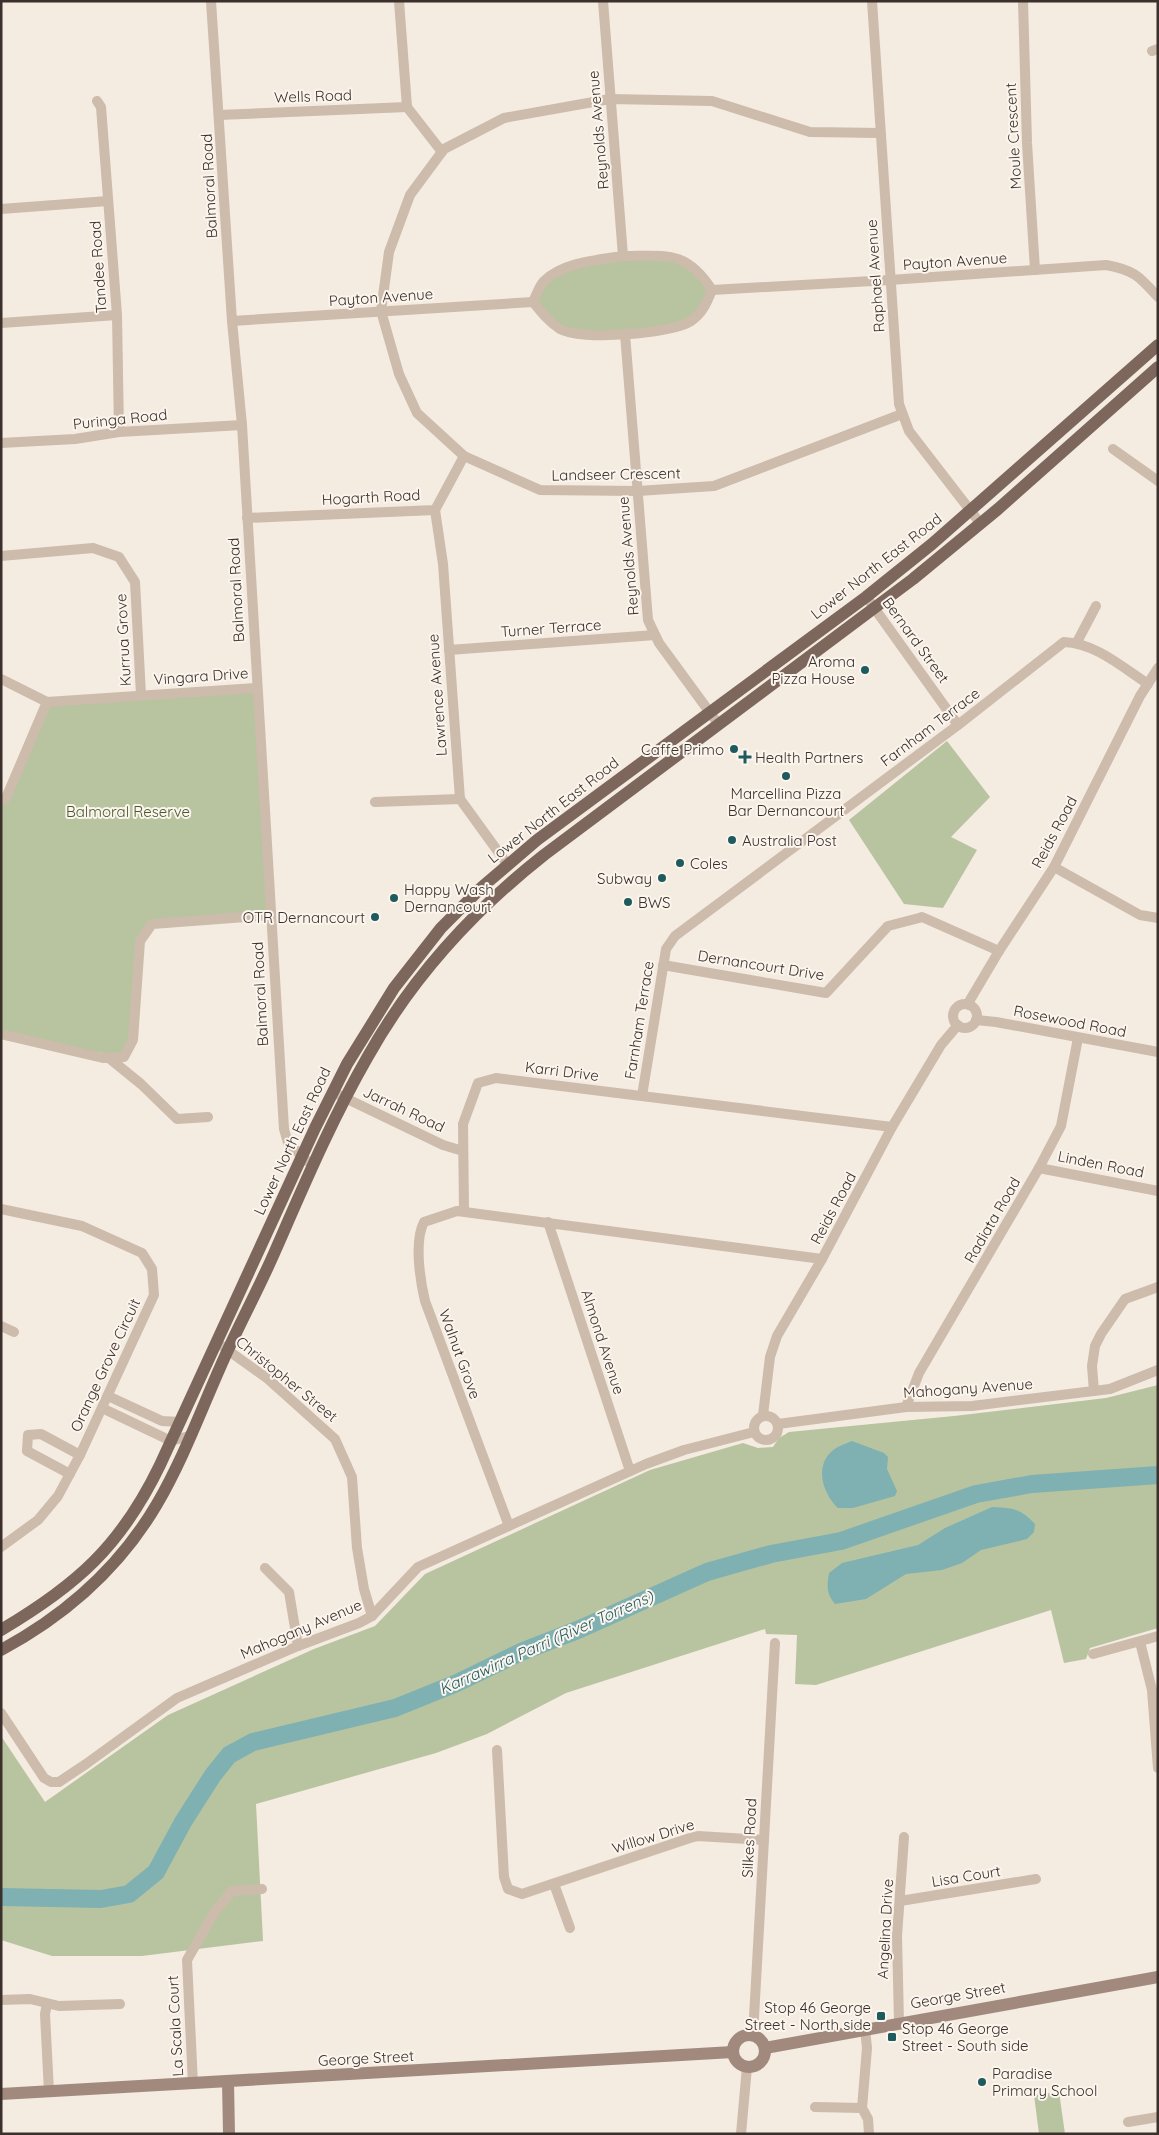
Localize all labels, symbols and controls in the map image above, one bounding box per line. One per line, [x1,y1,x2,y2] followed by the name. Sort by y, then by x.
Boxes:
[583,70,613,190] street label: Reynolds Avenue
[1001,82,1025,190] street label: Moule Crescent
[274,85,352,107] street label: Wells Road
[197,133,221,239] street label: Balmoral Road
[862,219,888,333] street label: Raphael Avenue
[85,220,111,314] street label: Tandee Road
[902,248,1008,274] street label: Payton Avenue
[328,284,434,310] street label: Payton Avenue
[72,405,168,433] street label: Puringa Road
[551,463,681,485] street label: Landseer Crescent
[321,485,421,509] street label: Hogarth Road
[613,496,643,616] street label: Reynolds Avenue
[807,509,945,623] street label: Lower North East Road
[224,537,248,643] street label: Balmoral Road
[111,593,135,687] street label: Kurrua Grove
[879,593,953,687] street label: Bernard Street
[500,615,602,641] street label: Turner Terrace
[423,633,451,757] street label: Lawrence Avenue
[771,652,855,688] place label: Aroma Pizza House
[153,663,249,689] street label: Vingara Drive
[859,664,871,676] marker: Aroma Pizza House
[877,683,983,771] street label: Farnham Terrace
[641,740,724,759] place label: Caffe Primo
[728,743,740,755] marker: Caffe Primo
[755,748,863,767] place label: Health Partners
[739,751,751,763] marker: Health Partners
[484,753,622,867] street label: Lower North East Road
[780,770,792,782] marker: Marcellina Pizza Bar Dernancourt
[728,784,844,820] place label: Marcellina Pizza Bar Dernancourt
[1027,793,1081,871] street label: Reids Road
[66,802,190,821] park label: Balmoral Reserve
[742,831,837,850] place label: Australia Post
[726,834,738,846] marker: Australia Post
[690,854,728,873] place label: Coles
[674,857,686,869] marker: Coles
[597,869,652,888] place label: Subway
[656,872,668,884] marker: Subway
[404,880,494,916] place label: Happy Wash Dernancourt
[388,892,400,904] marker: Happy Wash Dernancourt
[638,893,670,912] place label: BWS
[622,896,634,908] marker: BWS
[243,908,365,927] place label: OTR Dernancourt
[369,911,381,923] marker: OTR Dernancourt
[248,941,272,1047] street label: Balmoral Road
[696,946,826,984] street label: Dernancourt Drive
[620,959,658,1081] street label: Farnham Terrace
[1012,1001,1128,1041] street label: Rosewood Road
[524,1057,600,1085] street label: Karri Drive
[249,1064,335,1218] street label: Lower North East Road
[360,1082,448,1136] street label: Jarrah Road
[1056,1146,1146,1182] street label: Linden Road
[806,1169,860,1247] street label: Reids Road
[960,1174,1024,1266] street label: Radiata Road
[577,1287,629,1397] street label: Almond Avenue
[66,1295,144,1435] street label: Orange Grove Circuit
[435,1306,485,1402] street label: Walnut Grove
[232,1332,342,1426] street label: Christopher Street
[903,1374,1033,1402] street label: Mahogany Avenue
[436,1585,657,1698] water label: Karrawirra Parri (River Torrens)
[237,1595,365,1663] street label: Mahogany Avenue
[737,1798,761,1878] street label: Silkes Road
[610,1814,696,1858] street label: Willow Drive
[930,1861,1002,1891] street label: Lisa Court
[873,1878,897,1980] street label: Angelina Drive
[163,1975,187,2077] street label: La Scala Court
[909,1977,1007,2013] street label: George Street
[745,1998,871,2034] place label: Stop 46 George Street - North side
[875,2010,887,2022] marker: Stop 46 George Street - North side
[902,2019,1029,2055] place label: Stop 46 George Street - South side
[886,2031,898,2043] marker: Stop 46 George Street - South side
[317,2046,415,2070] street label: George Street
[992,2064,1097,2100] place label: Paradise Primary School
[976,2076,988,2088] marker: Paradise Primary School

